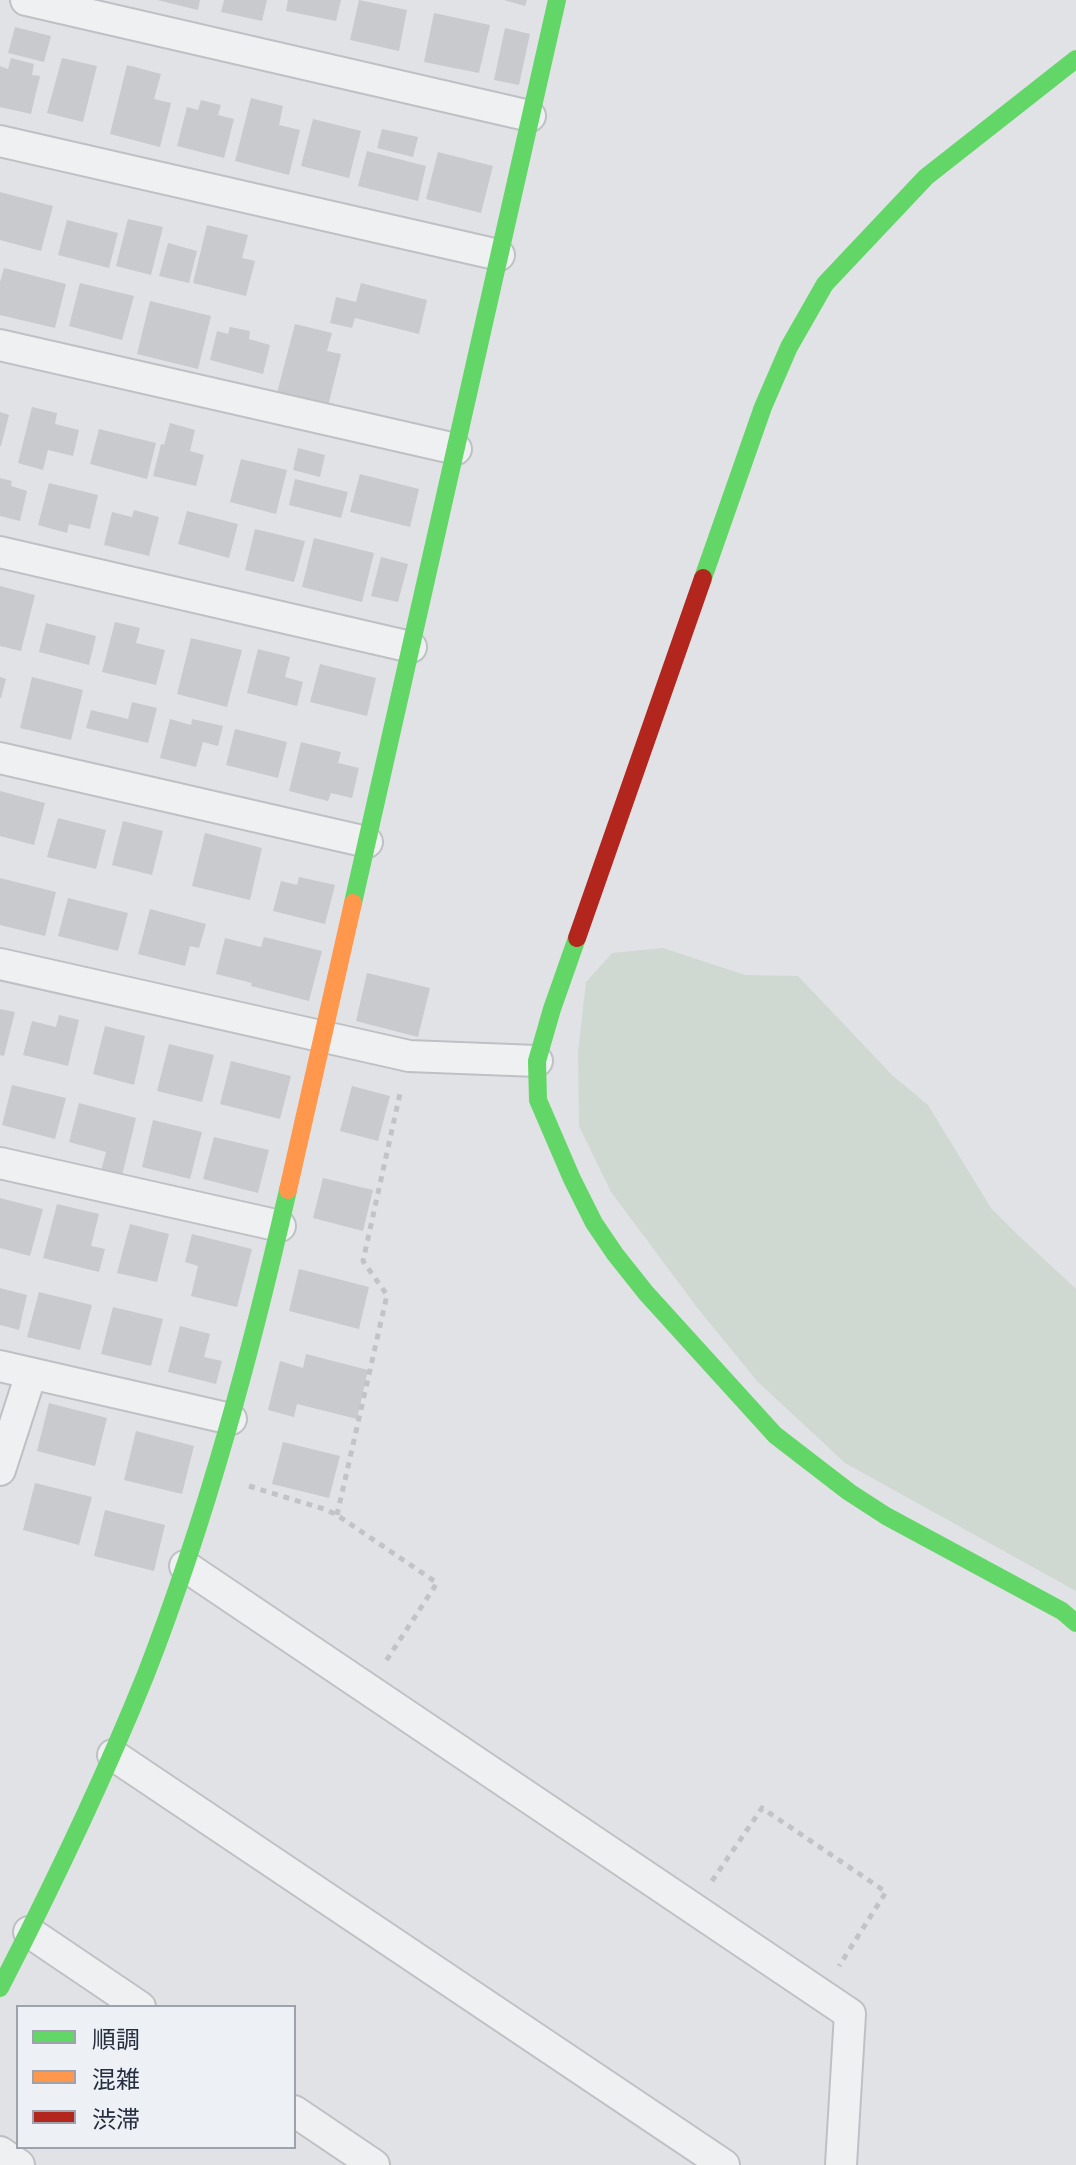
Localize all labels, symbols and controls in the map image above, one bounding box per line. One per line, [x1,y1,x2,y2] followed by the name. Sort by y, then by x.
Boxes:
[16,2005,296,2149] legend
[92,2026,140,2054] text: 順調
[92,2066,140,2094] text: 混雑
[92,2106,140,2134] text: 渋滞

